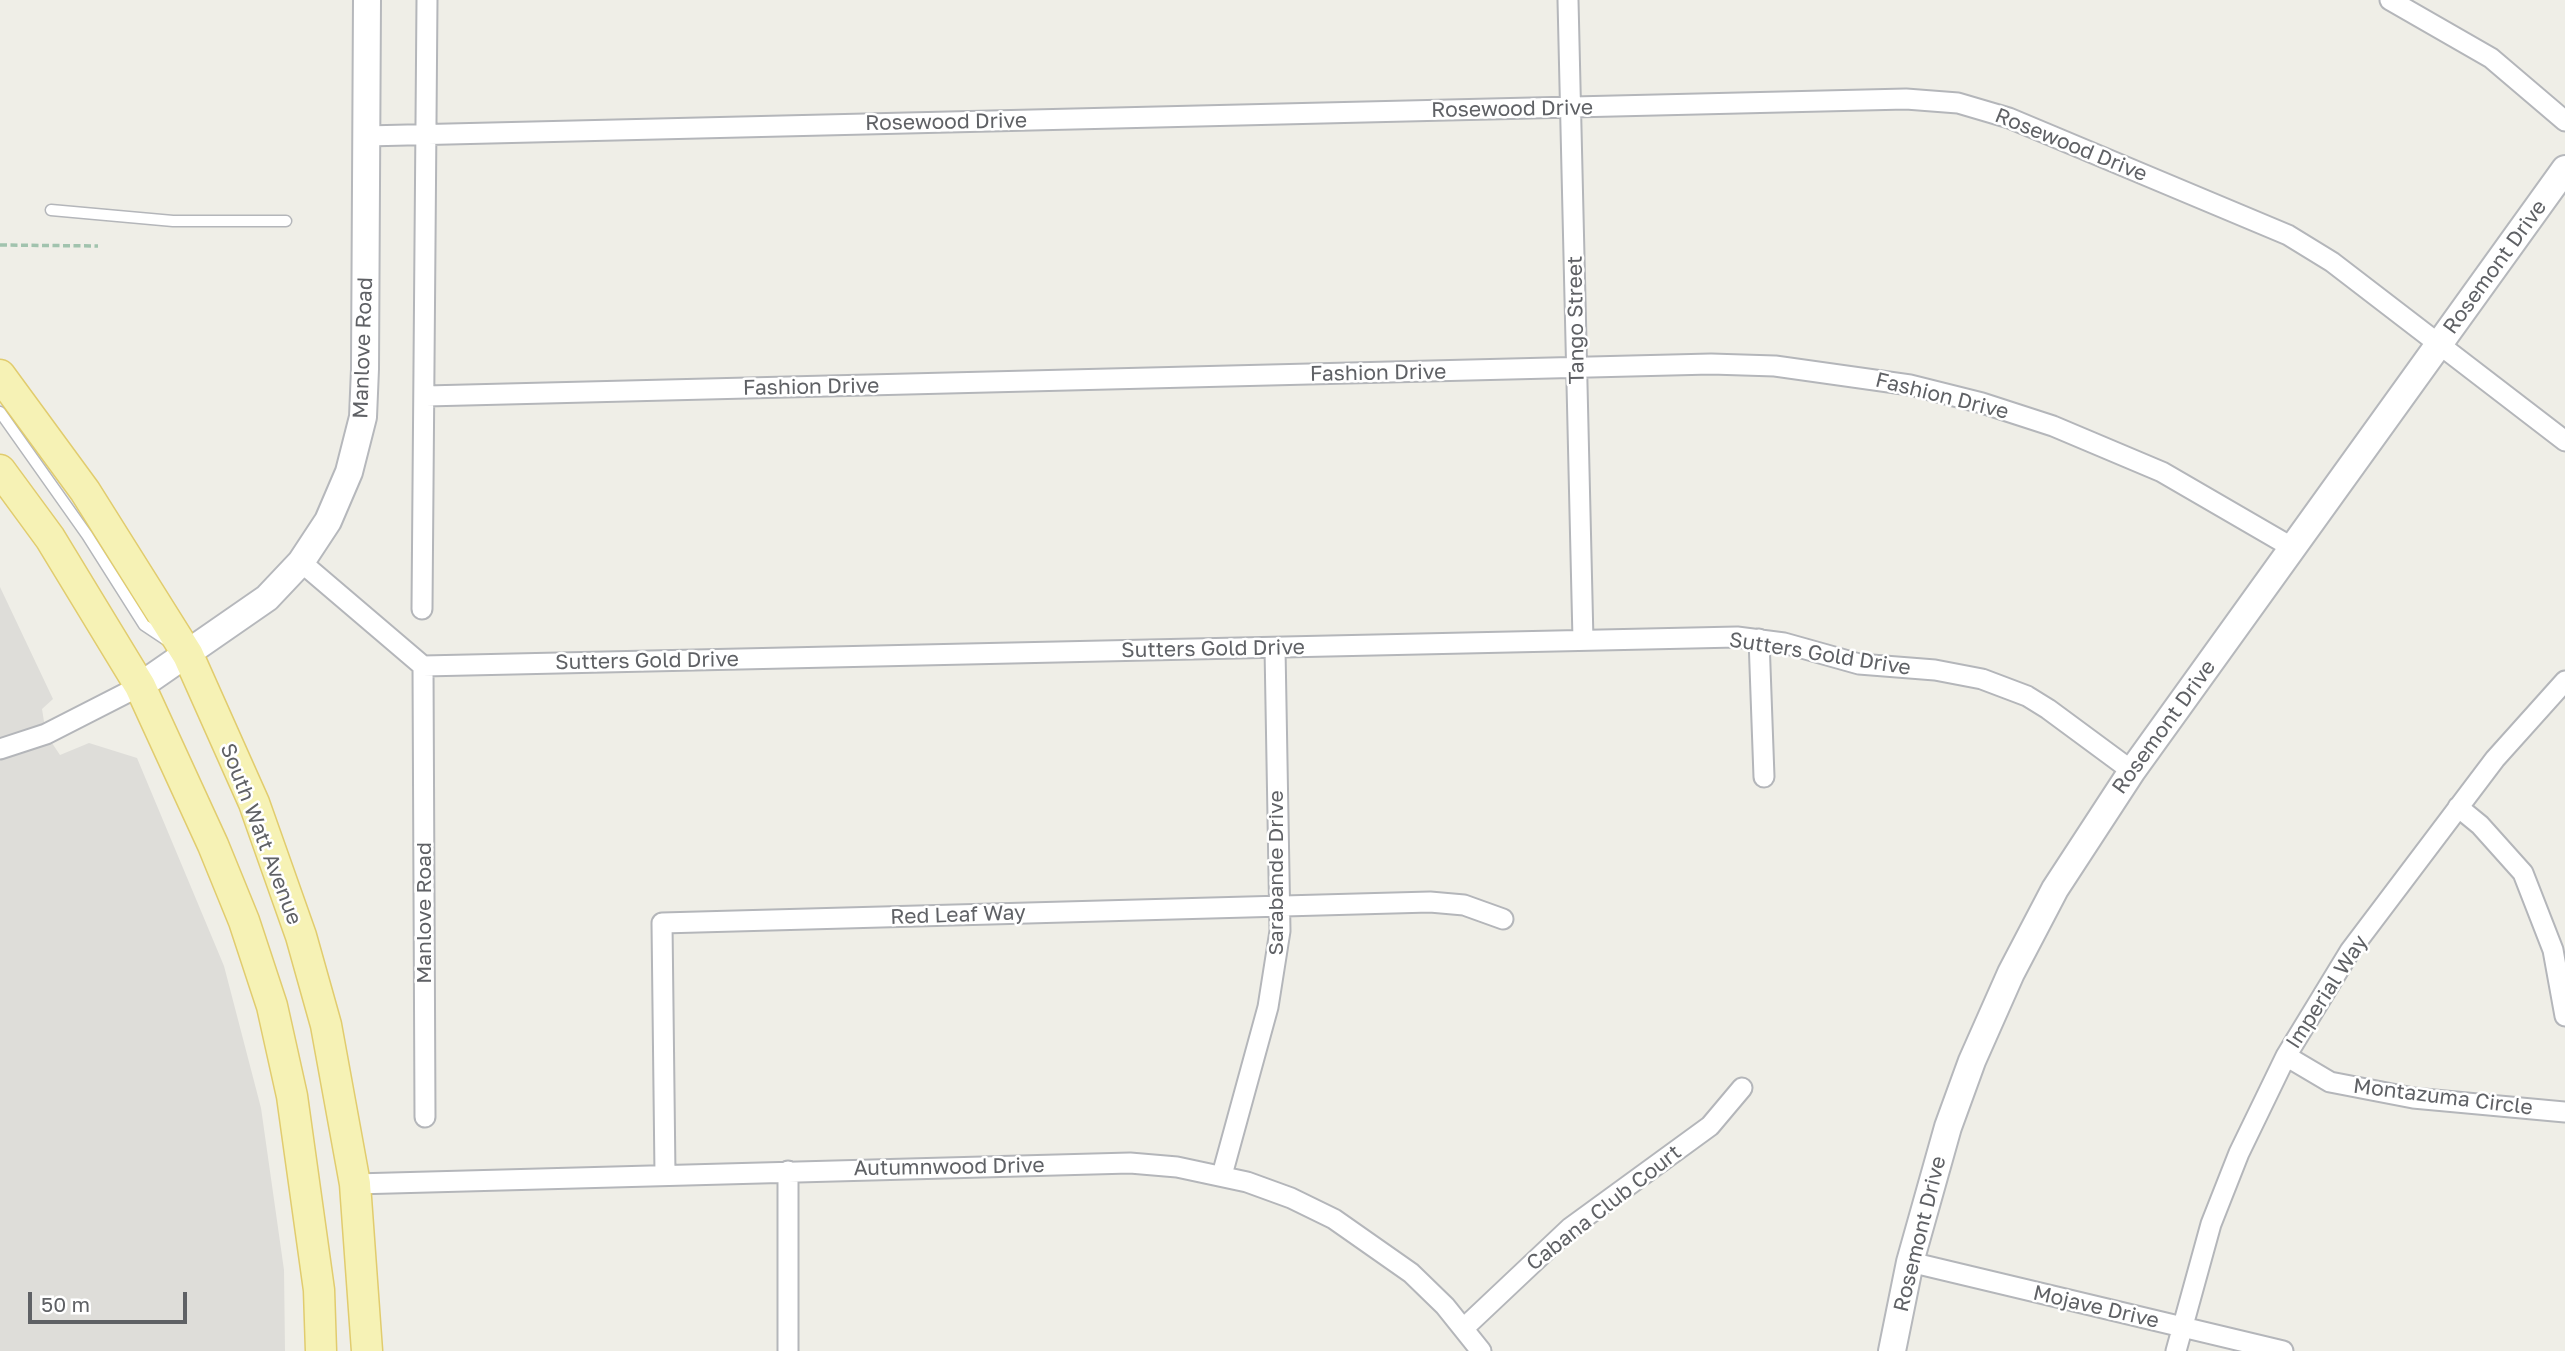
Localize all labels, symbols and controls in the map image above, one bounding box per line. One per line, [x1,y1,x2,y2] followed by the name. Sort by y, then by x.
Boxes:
[1431,95,1593,123] street label: Rosewood Drive
[1991,103,2151,187] street label: Rosewood Drive
[865,108,1027,136] street label: Rosewood Drive
[2438,195,2552,339] street label: Rosemont Drive
[1562,255,1590,385] street label: Tango Street
[348,277,378,419] street label: Manlove Road
[1310,359,1446,387] street label: Fashion Drive
[1873,367,2011,425] street label: Fashion Drive
[743,373,879,401] street label: Fashion Drive
[1727,627,1913,681] street label: Sutters Gold Drive
[1121,635,1305,663] street label: Sutters Gold Drive
[555,647,739,675] street label: Sutters Gold Drive
[2107,655,2221,799] street label: Rosemont Drive
[215,740,307,928] street label: South Watt Avenue
[1263,790,1289,956] street label: Sarabande Drive
[411,842,437,984] street label: Manlove Road
[890,900,1026,930] street label: Red Leaf Way
[2281,930,2373,1054] street label: Imperial Way
[2352,1073,2534,1121] street label: Montazuma Circle
[1522,1140,1686,1276] street label: Cabana Club Court
[853,1153,1045,1181] street label: Autumnwood Drive
[1888,1154,1952,1314] street label: Rosemont Drive
[32,1278,191,1322] scale bar
[2031,1280,2161,1334] street label: Mojave Drive
[41,1291,90,1317] text: 50 m

